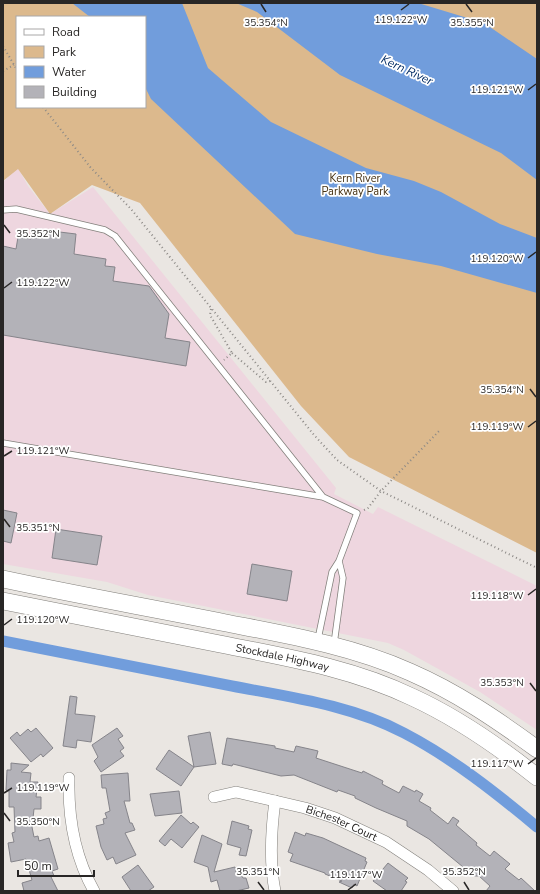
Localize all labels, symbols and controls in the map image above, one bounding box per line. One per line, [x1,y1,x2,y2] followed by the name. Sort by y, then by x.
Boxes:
[374,13,428,27] text: 119.122°W
[16,16,146,108] legend
[244,16,288,30] text: 35.354°N
[450,16,494,30] text: 35.355°N
[52,24,80,40] text: Road
[52,44,77,60] text: Park
[378,51,436,89] water label: Kern River
[52,64,86,80] text: Water
[470,83,524,97] text: 119.121°W
[52,84,97,100] text: Building
[321,171,389,199] park label: Kern River Parkway Park
[16,227,60,241] text: 35.352°N
[470,252,524,266] text: 119.120°W
[16,276,70,290] text: 119.122°W
[480,383,524,397] text: 35.354°N
[470,420,524,434] text: 119.119°W
[16,444,70,458] text: 119.121°W
[16,521,60,535] text: 35.351°N
[470,589,524,603] text: 119.118°W
[16,613,70,627] text: 119.120°W
[234,640,331,675] street label: Stockdale Highway
[480,676,524,690] text: 35.353°N
[470,757,524,771] text: 119.117°W
[16,781,70,795] text: 119.119°W
[304,801,380,844] street label: Bichester Court
[16,815,60,829] text: 35.350°N
[18,852,94,878] scale bar
[24,858,52,874] text: 50 m
[236,865,280,879] text: 35.351°N
[442,865,486,879] text: 35.352°N
[329,868,383,882] text: 119.117°W

